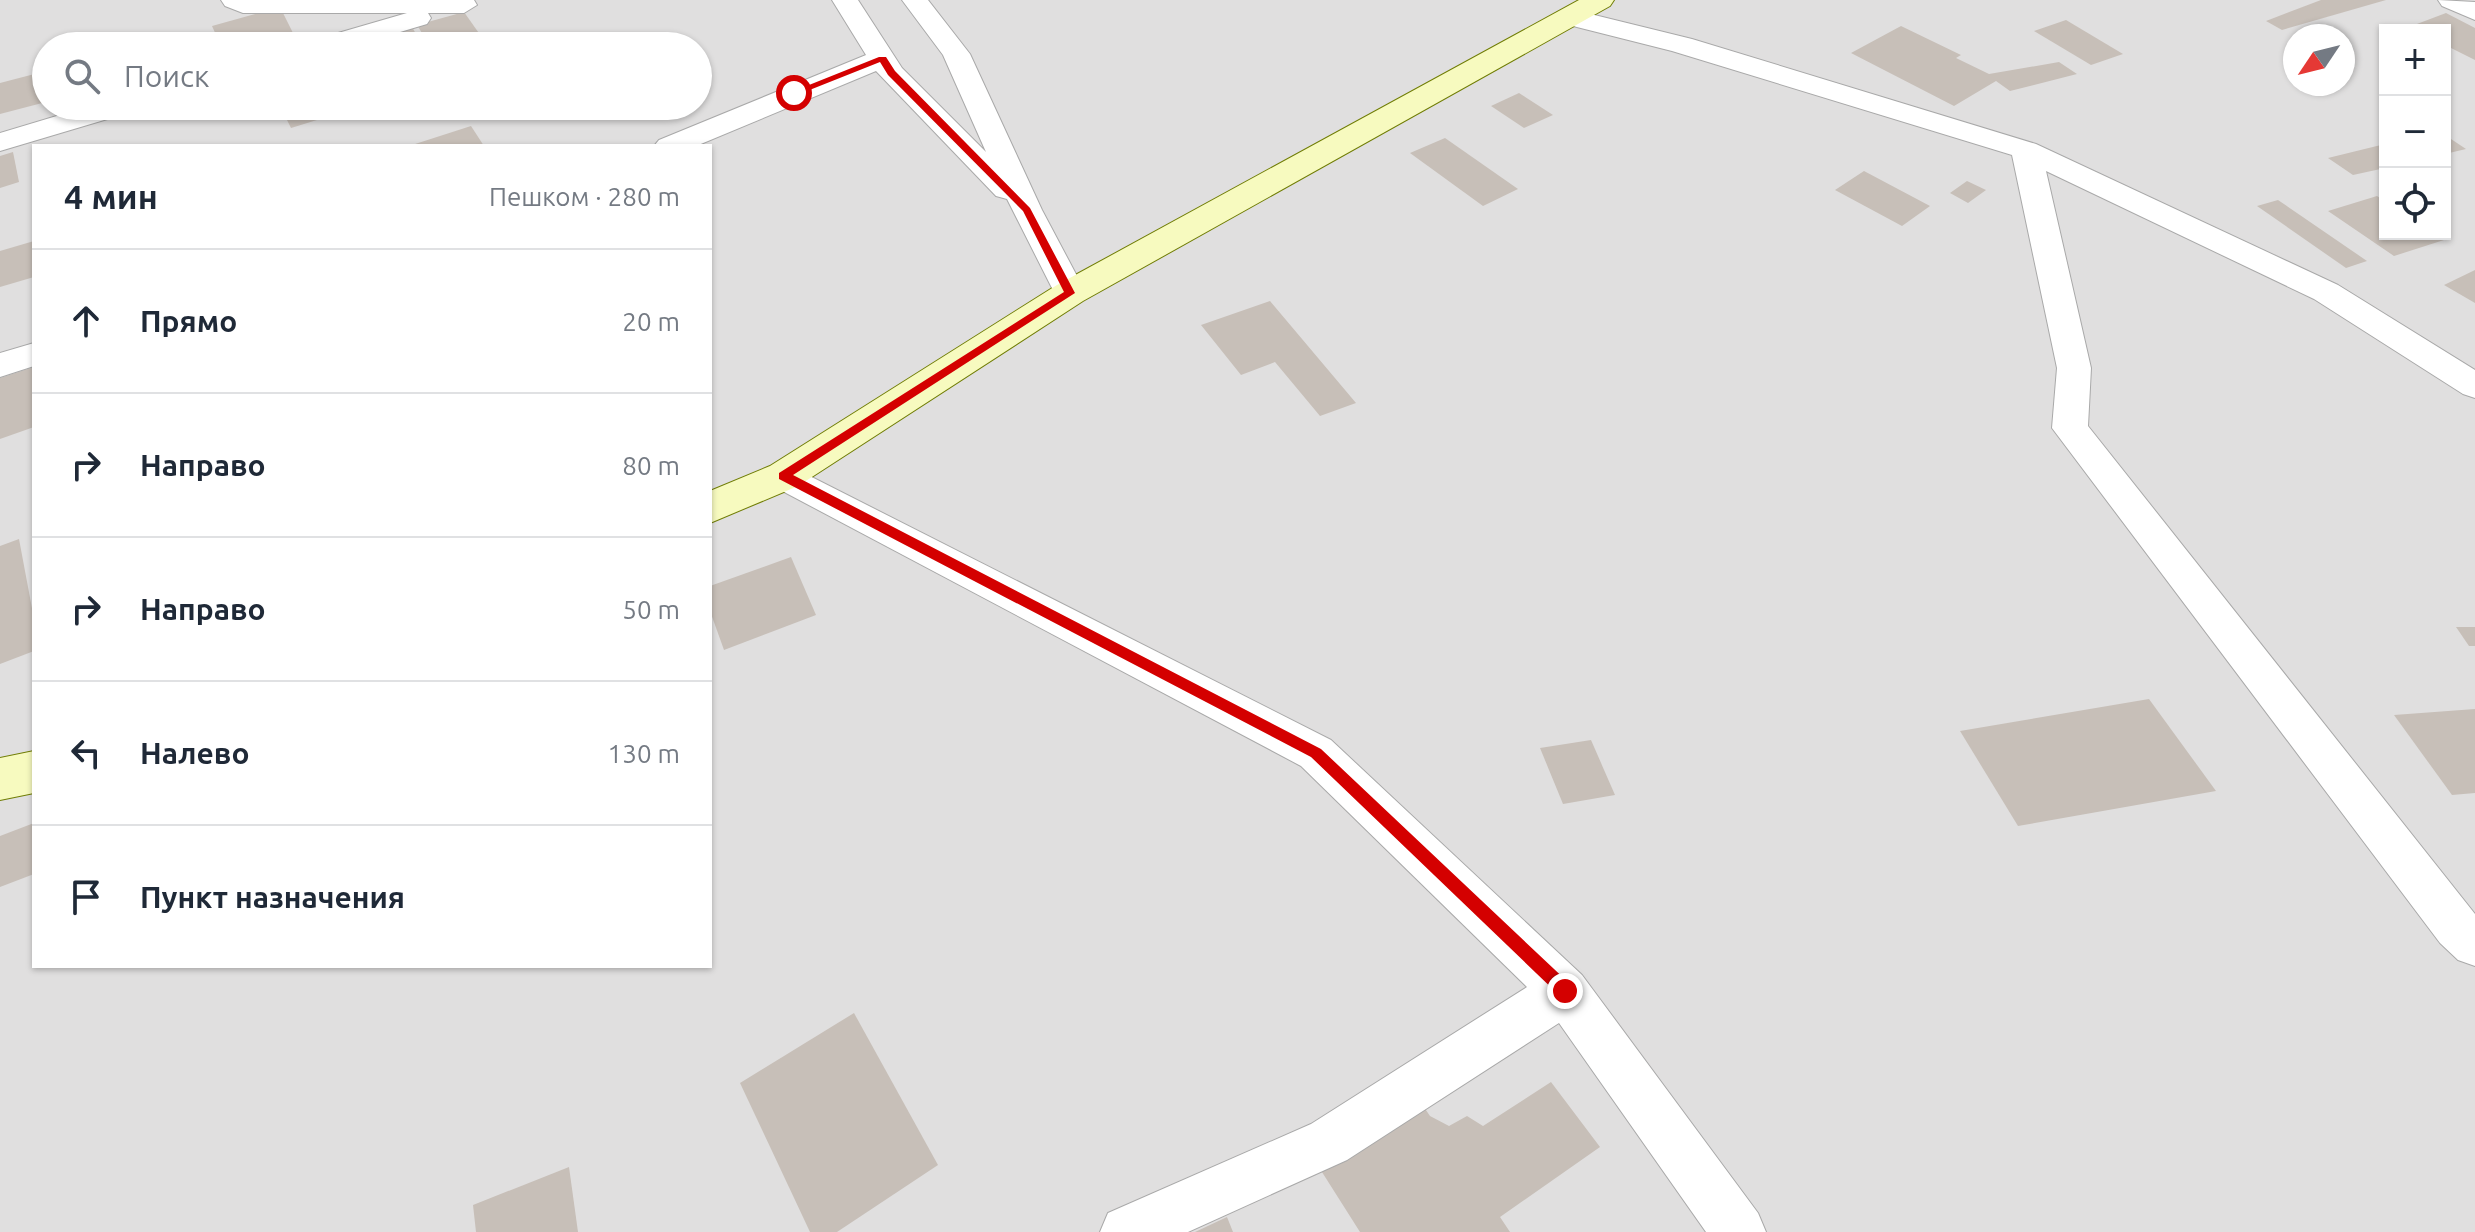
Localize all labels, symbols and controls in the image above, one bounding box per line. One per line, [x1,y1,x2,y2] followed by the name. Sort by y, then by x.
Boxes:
[2283,24,2355,96] north arrow
[2379,24,2451,240] map controls
[2379,24,2451,96] button: +
[32,32,712,120] search box
[60,54,104,98] icon: search
[124,59,209,93] text: Поиск
[776,75,812,111] route start
[2379,96,2451,168] button: −
[2379,168,2451,240] button: locate
[64,177,158,215] text: 4 мин
[489,182,680,211] text: Пешком · 280 m
[64,299,108,343] icon: ahead
[140,304,237,338] text: Прямо
[622,307,680,336] text: 20 m
[64,443,108,487] icon: right
[140,448,266,482] text: Направо
[622,451,680,480] text: 80 m
[64,587,108,631] icon: right
[140,592,266,626] text: Направо
[622,595,680,624] text: 50 m
[64,731,108,775] icon: left
[140,736,250,770] text: Налево
[608,739,680,768] text: 130 m
[64,875,108,919] icon: arrive
[140,880,405,914] text: Пункт назначения
[1547,973,1583,1009] route end

